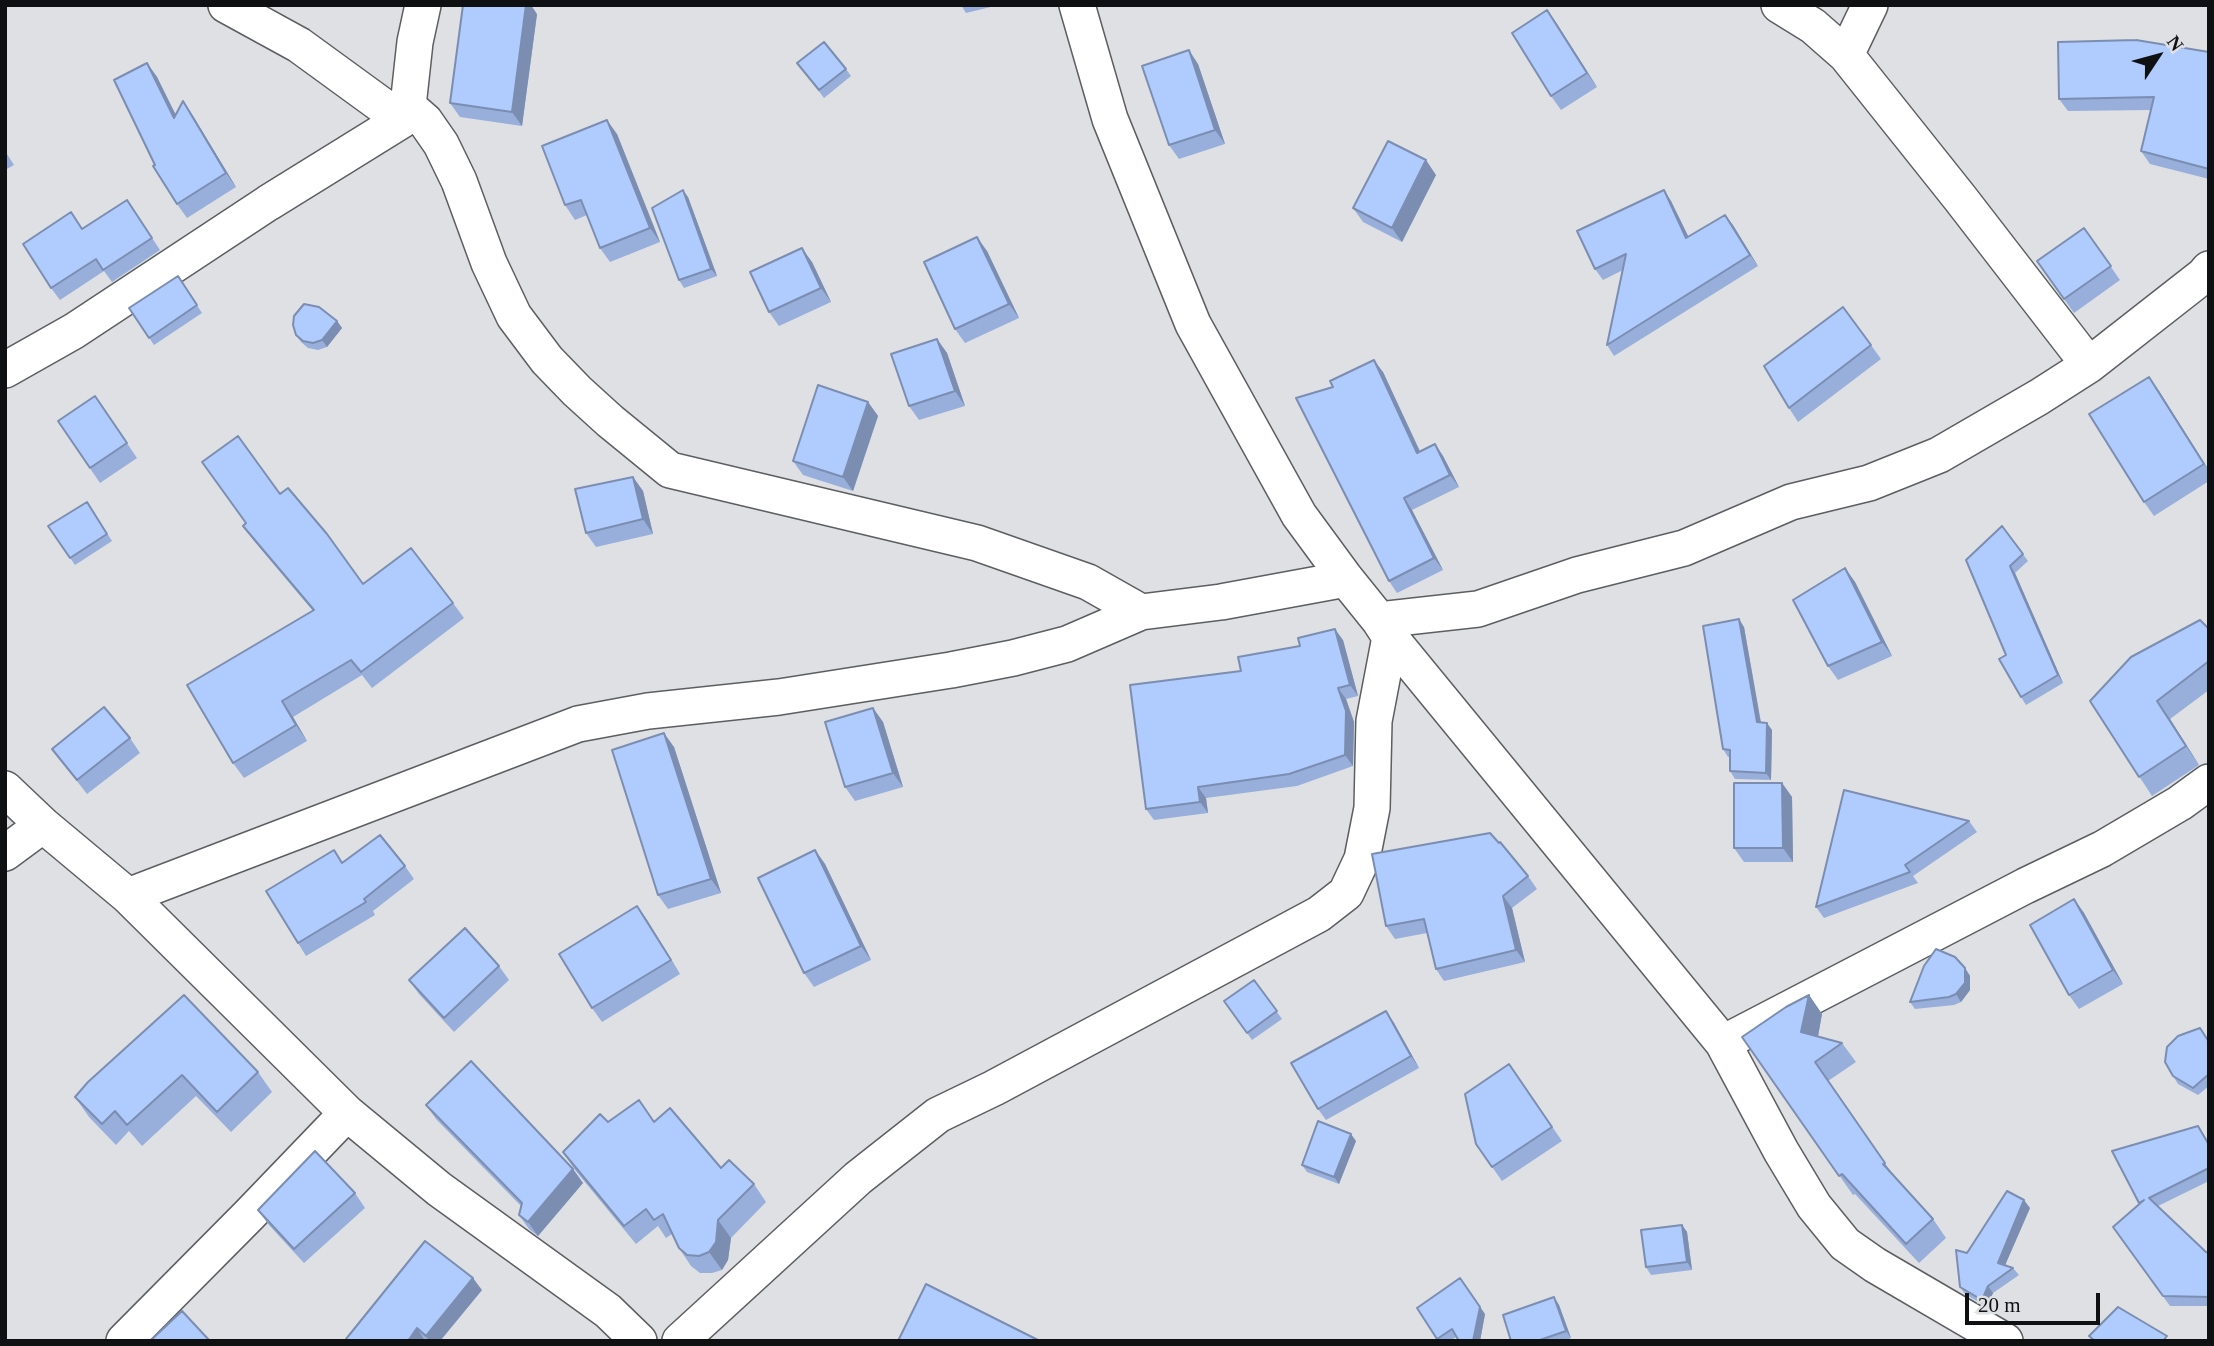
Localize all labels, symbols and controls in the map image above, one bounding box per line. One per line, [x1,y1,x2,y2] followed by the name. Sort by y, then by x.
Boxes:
[2123,21,2193,91] north arrow
[2163,32,2188,55] text: N
[1969,1280,2104,1324] scale bar
[1978,1293,2021,1317] text: 20 m

